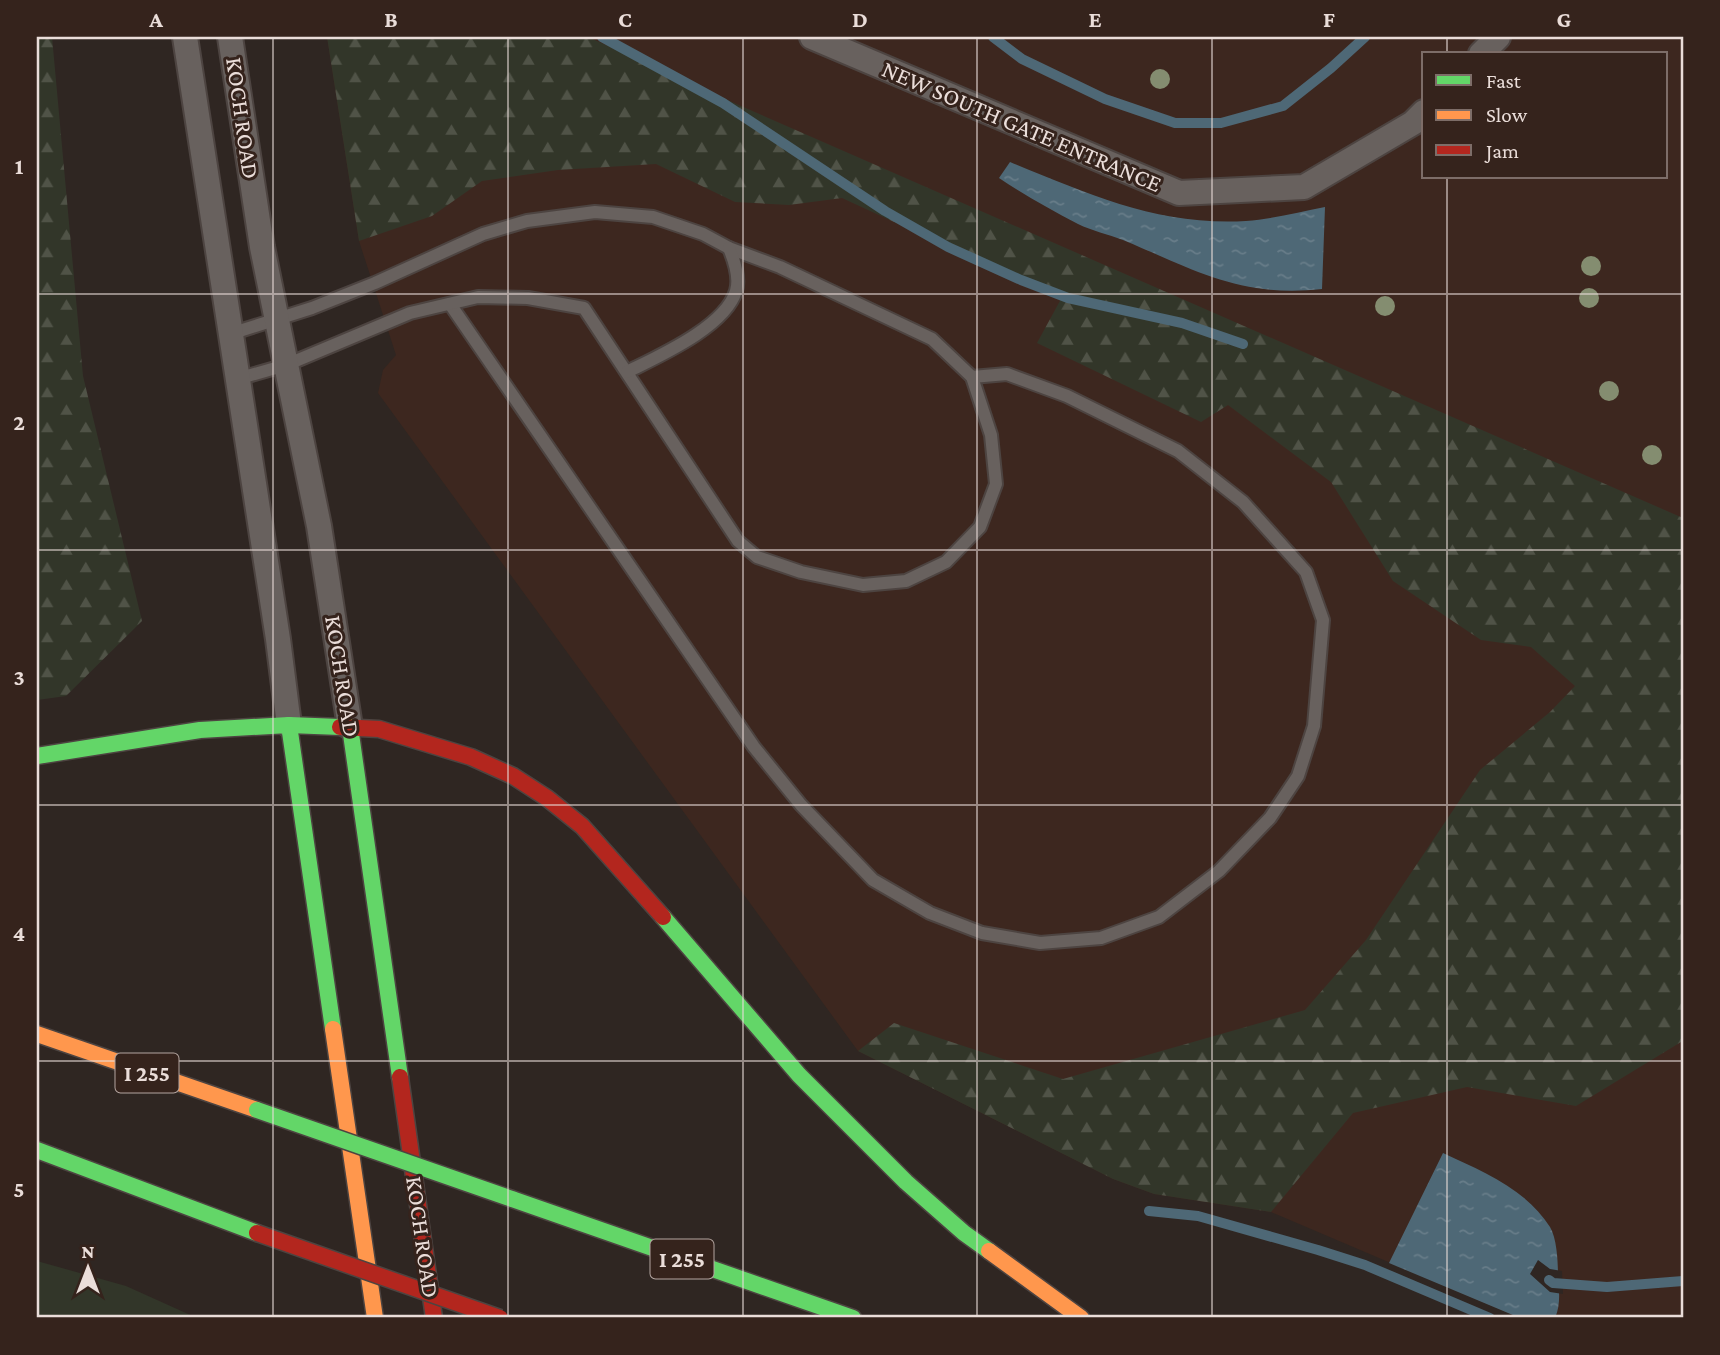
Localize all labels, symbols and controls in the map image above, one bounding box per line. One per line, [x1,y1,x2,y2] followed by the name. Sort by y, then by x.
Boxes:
[148,6,163,32] text: A
[384,6,398,32] text: B
[618,6,632,32] text: C
[852,6,868,32] text: D
[1088,6,1102,32] text: E
[1323,6,1335,32] text: F
[1557,6,1572,32] text: G
[1422,52,1668,178] legend
[221,55,265,181] street label: KOCH ROAD
[878,55,1166,197] street label: NEW SOUTH GATE ENTRANCE
[1486,69,1522,93] text: Fast
[1486,103,1528,127] text: Slow
[1484,139,1519,163] text: Jam
[15,153,24,179] text: 1
[13,409,25,435] text: 2
[320,613,366,739] street label: KOCH ROAD
[13,664,25,690] text: 3
[13,920,25,946] text: 4
[116,1054,178,1092] road number: I 255
[401,1174,445,1300] street label: KOCH ROAD
[13,1176,25,1202] text: 5
[52,1232,122,1302] north arrow
[650,1240,714,1278] road number: I 255
[82,1241,95,1262] text: N

